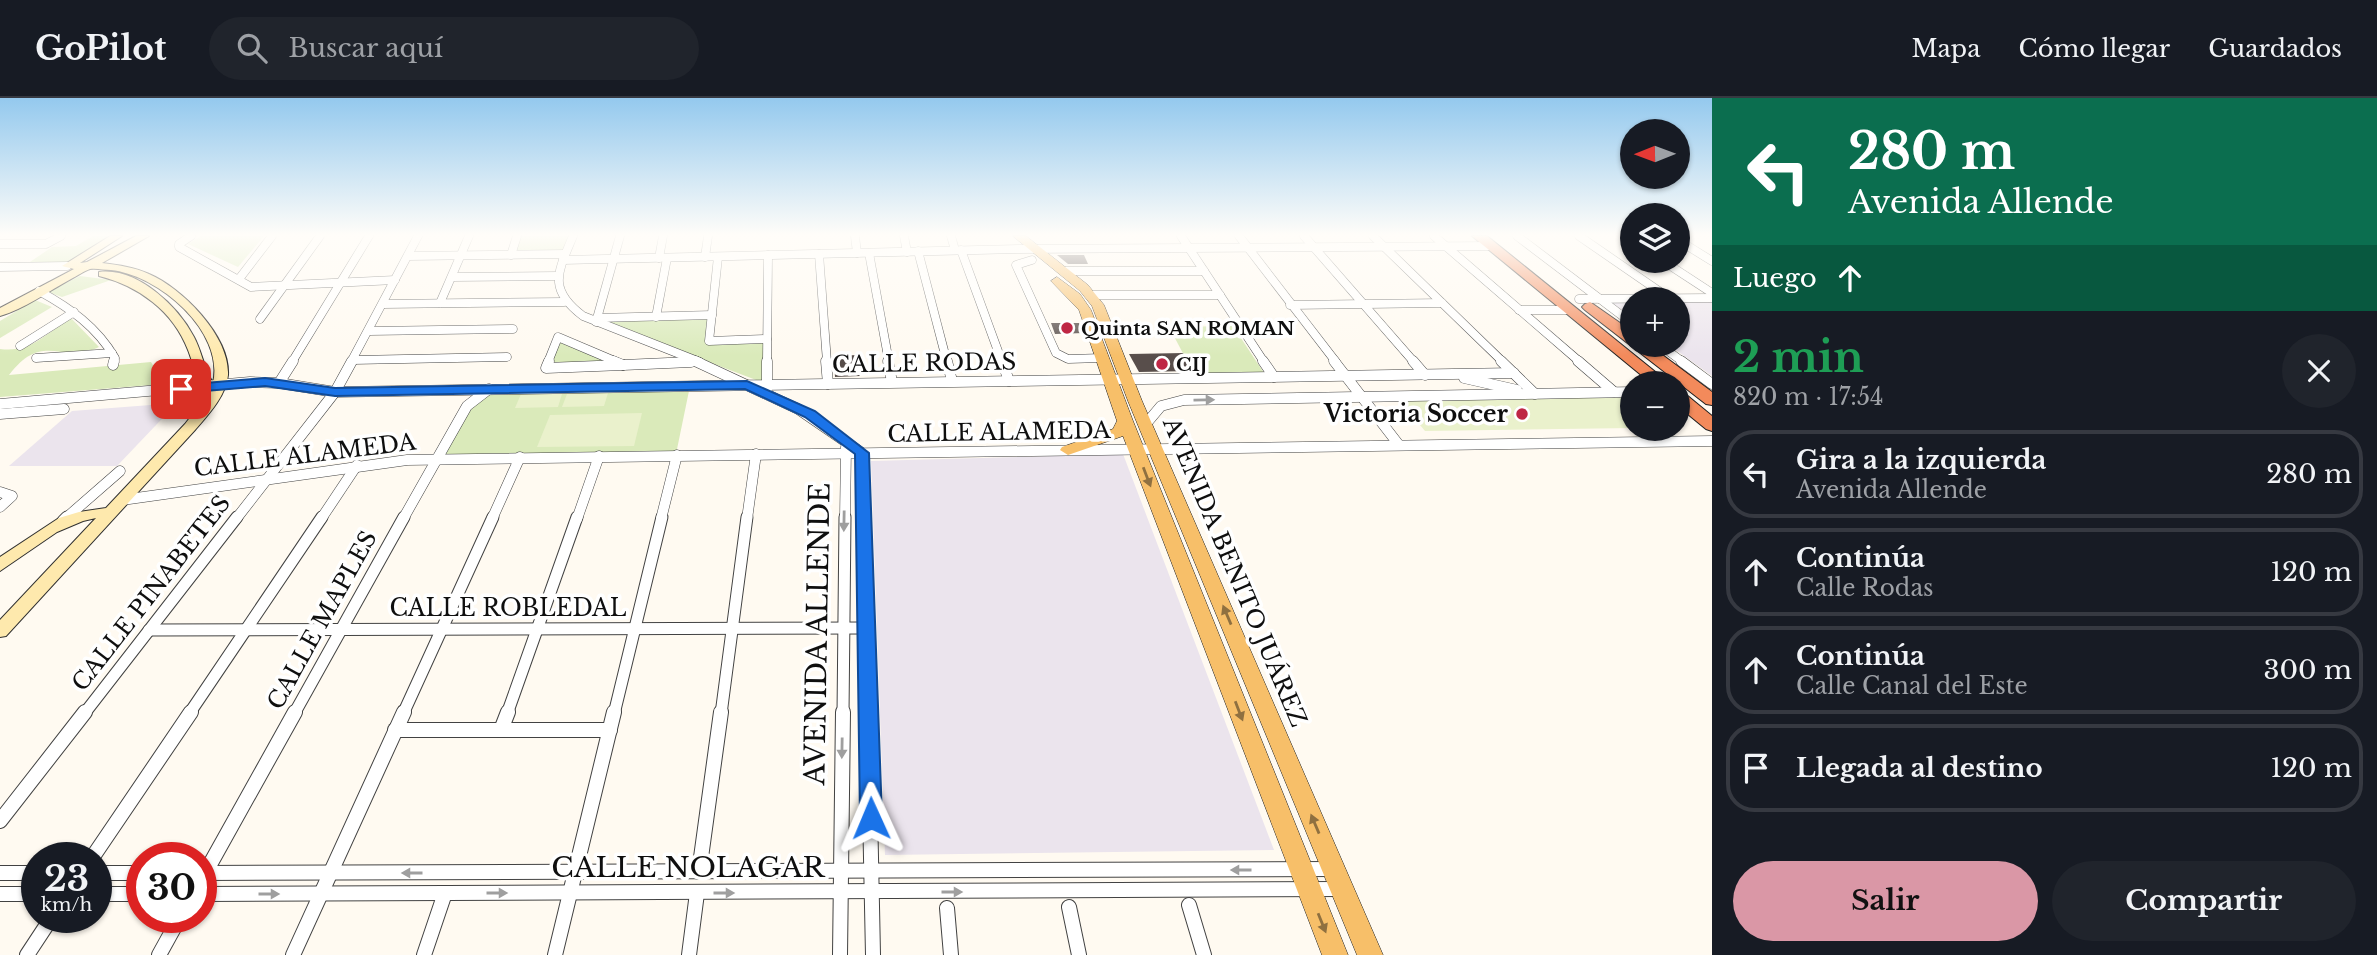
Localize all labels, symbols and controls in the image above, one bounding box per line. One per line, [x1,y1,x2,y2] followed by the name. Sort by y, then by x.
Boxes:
[209,17,699,80] search box
[35,28,167,69] text: GoPilot
[233,29,271,67] icon: search
[289,32,443,64] text: Buscar aquí
[1911,34,1980,63] text: Mapa
[2018,34,2170,63] text: Cómo llegar
[2208,34,2342,63] text: Guardados
[1620,119,1690,189] north arrow
[1620,119,1690,441] map controls
[1848,121,2015,182] text: 280 m
[1733,126,1824,217] icon: left
[1848,182,2114,222] text: Avenida Allende
[1620,203,1690,273] button: layers
[1831,259,1869,297] icon: ahead
[1733,262,1817,294] text: Luego
[1620,287,1690,357] button: +
[1081,317,1295,340] place label: Quinta SAN ROMAN
[1059,320,1075,336] marker: Quinta SAN ROMAN
[1733,331,1864,383] text: 2 min
[2282,334,2356,408] button: close
[832,347,1016,379] street label: CALLE RODAS
[1176,353,1208,376] place label: CIJ
[1154,356,1170,372] marker: CIJ
[151,359,211,419] pin
[162,370,200,408] icon: arrive
[1620,371,1690,441] button: −
[1733,383,1883,411] text: 820 m · 17:54
[1193,394,1215,405] one-way arrow
[1323,400,1509,428] place label: Victoria Soccer
[1514,406,1530,422] marker: Victoria Soccer
[1157,412,1314,731] street label: AVENIDA BENITO JUÁREZ
[887,416,1112,448] street label: CALLE ALAMEDA
[192,427,419,483] street label: CALLE ALAMEDA
[1796,444,2046,476] text: Gira a la izquierda
[1737,455,1775,493] icon: left
[2266,458,2352,490] text: 280 m
[1141,466,1152,487] one-way arrow
[1796,476,1987,504] text: Avenida Allende
[797,482,838,787] street label: AVENIDA ALLENDE
[66,490,236,696] street label: CALLE PINABETES
[838,510,850,532] one-way arrow
[261,526,383,714] street label: CALLE MAPLES
[1796,542,1925,574] text: Continúa
[1737,553,1775,591] icon: ahead
[2270,556,2352,588] text: 120 m
[1796,574,1934,602] text: Calle Rodas
[389,594,627,622] street label: CALLE ROBLEDAL
[1221,604,1232,625] one-way arrow
[1796,640,1925,672] text: Continúa
[1737,651,1775,689] icon: ahead
[2263,654,2352,686] text: 300 m
[1796,672,2028,700] text: Calle Canal del Este
[1233,701,1244,722] one-way arrow
[836,738,848,760] one-way arrow
[1737,749,1775,787] icon: arrive
[1796,752,2043,784] text: Llegada al destino
[2270,752,2352,784] text: 120 m
[834,781,908,855] position arrow
[1309,814,1320,835] one-way arrow
[126,842,217,933] speed limit sign: 30
[551,850,826,885] street label: CALLE NOLAGAR
[44,857,89,900] text: 23
[1733,861,2038,941] button: Salir
[2052,861,2356,941] button: Compartir
[1230,864,1252,876] one-way arrow
[401,867,423,879] one-way arrow
[941,886,963,898] one-way arrow
[486,887,508,899] one-way arrow
[714,887,736,899] one-way arrow
[259,888,281,900] one-way arrow
[41,894,92,916] text: km/h
[1317,913,1328,934] one-way arrow

